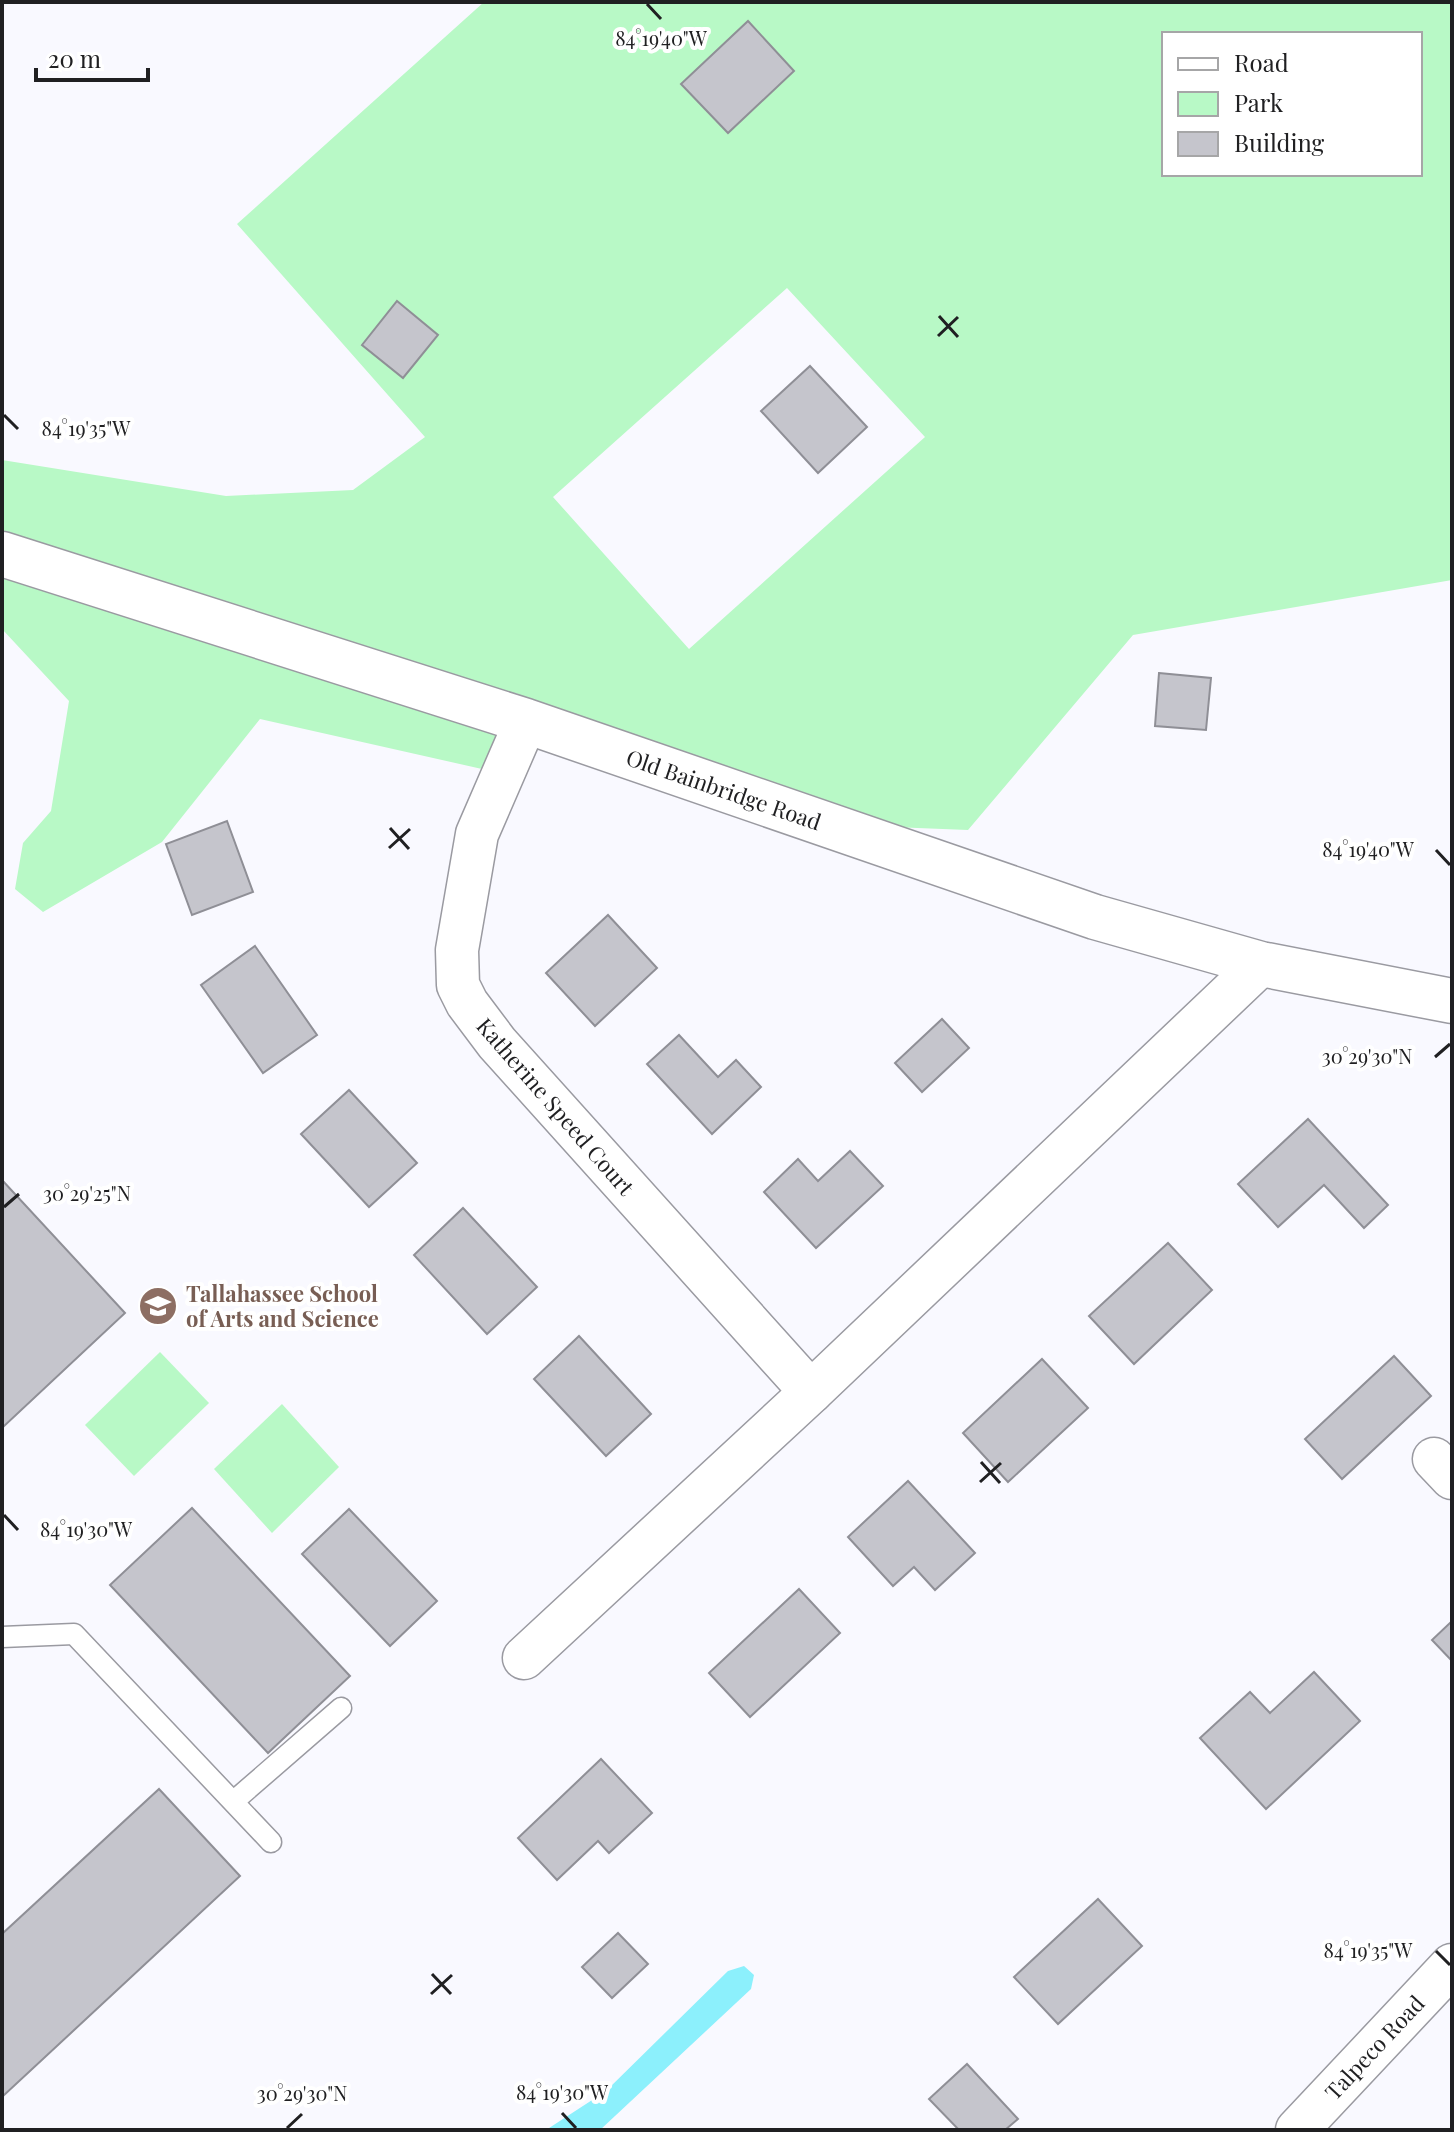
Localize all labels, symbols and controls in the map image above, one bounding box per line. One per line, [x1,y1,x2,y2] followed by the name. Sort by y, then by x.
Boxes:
[615,24,708,51] text: 84°19'40"W
[36,32,148,82] scale bar
[1162,32,1422,176] legend
[48,42,101,74] text: 20 m
[1234,46,1289,78] text: Road
[1234,86,1284,118] text: Park
[1234,126,1325,158] text: Building
[42,414,131,441] text: 84°19'35"W
[623,742,826,836] street label: Old Bainbridge Road
[1322,835,1415,862] text: 84°19'40"W
[471,1011,642,1202] street label: Katherine Speed Court
[1322,1042,1412,1069] text: 30°29'30"N
[43,1179,131,1206] text: 30°29'25"N
[186,1278,379,1333] place label: Tallahassee School of Arts and Science
[137,1285,179,1327] school or university icon: Tallahassee School of Arts and Science
[40,1515,133,1542] text: 84°19'30"W
[1324,1936,1413,1963] text: 84°19'35"W
[1318,1988,1430,2106] street label: Talpeco Road
[516,2078,609,2105] text: 84°19'30"W
[257,2079,347,2106] text: 30°29'30"N

